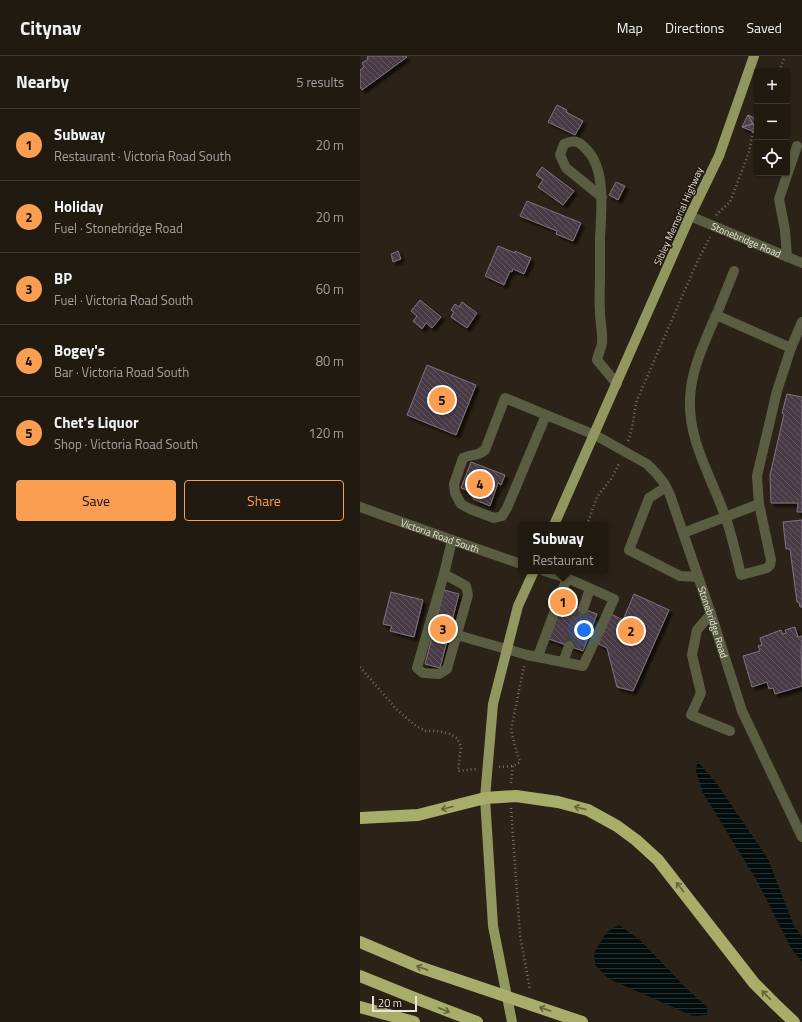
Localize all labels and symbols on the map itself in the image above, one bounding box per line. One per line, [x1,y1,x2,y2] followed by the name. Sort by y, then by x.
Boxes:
[650,165,707,268] street label: Sibley Memorial Highway
[709,219,783,261] street label: Stonebridge Road
[429,385,455,415] pin: 5
[467,469,493,499] pin: 4
[398,515,481,557] street label: Victoria Road South
[694,584,732,660] street label: Stonebridge Road
[550,587,576,617] pin: 1
[430,614,456,644] pin: 3
[618,616,644,646] pin: 2
[574,620,594,640] your location
[441,804,454,812] one-way arrow
[574,804,587,811] one-way arrow
[676,882,685,893] one-way arrow
[416,963,428,971] one-way arrow
[761,990,771,1000] one-way arrow
[372,994,417,1013] scale bar
[539,1005,551,1013] one-way arrow
[438,1006,450,1014] one-way arrow

